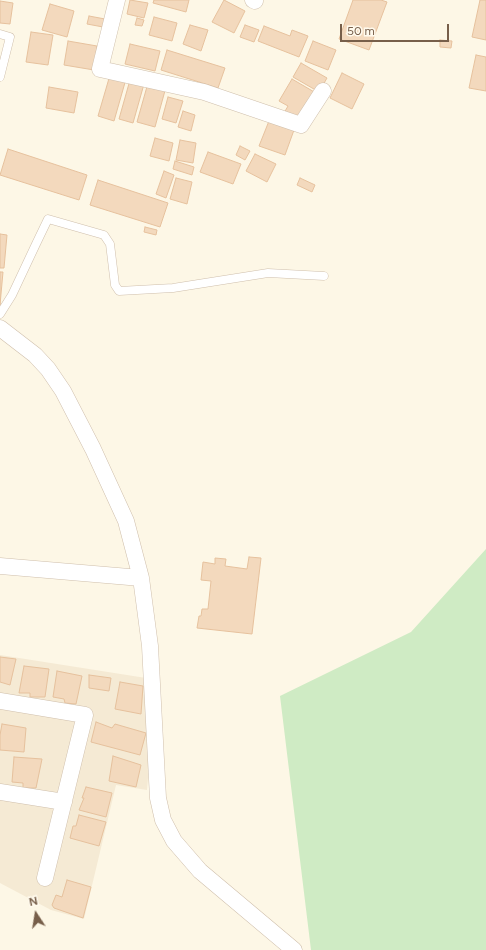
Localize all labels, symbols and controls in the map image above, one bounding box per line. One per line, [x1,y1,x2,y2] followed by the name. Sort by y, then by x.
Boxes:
[342,16,451,42] scale bar
[347,24,375,38] text: 50 m
[16,894,56,934] north arrow
[28,895,39,909] text: N

